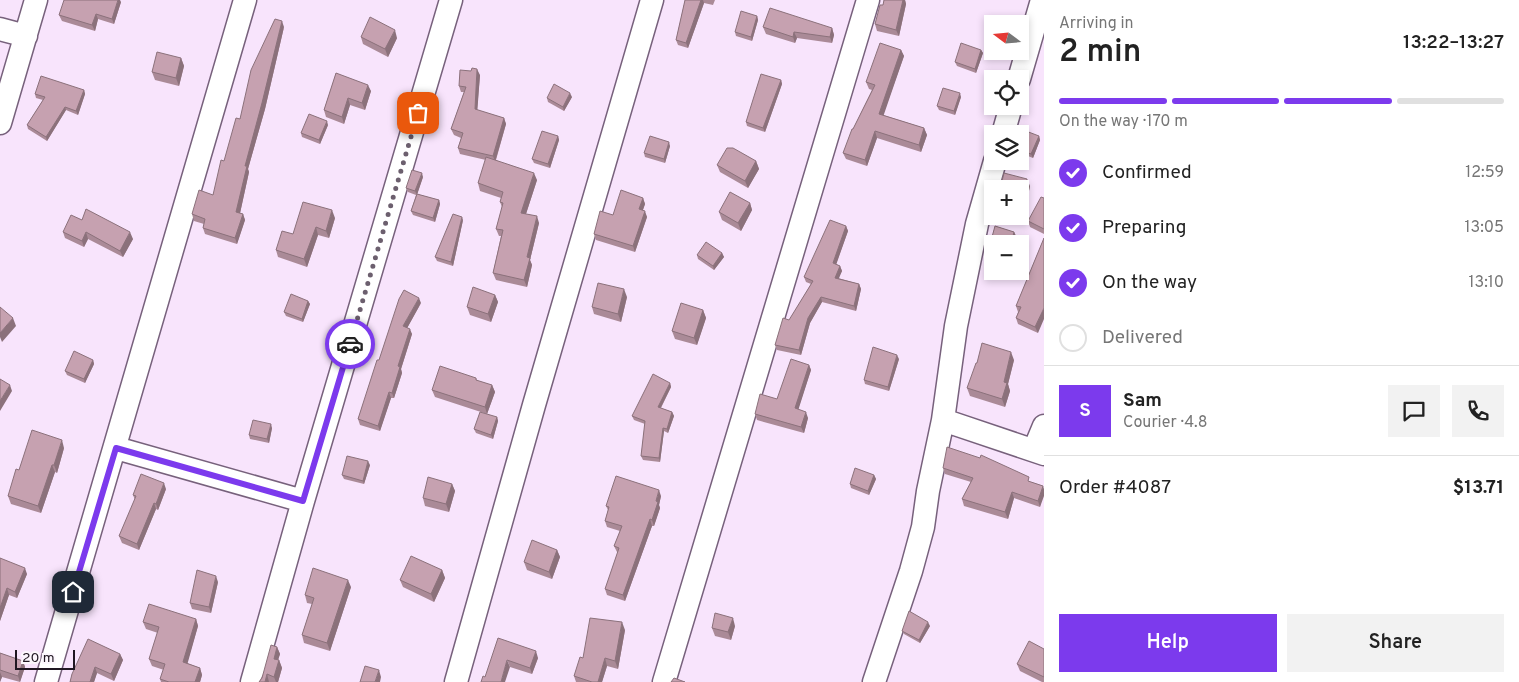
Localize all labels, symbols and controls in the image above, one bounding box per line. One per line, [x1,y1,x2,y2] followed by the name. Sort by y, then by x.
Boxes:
[1059,14,1134,34] text: Arriving in
[984,15,1029,60] north arrow
[984,15,1029,280] map controls
[1403,31,1504,55] text: 13:22–13:27
[1059,33,1141,73] text: 2 min
[984,70,1029,115] button: locate
[397,92,439,134] pin
[404,99,432,127] icon: bag
[1059,112,1188,132] text: On the way · 170 m
[984,125,1029,170] button: layers
[1059,159,1087,187] icon: check
[1102,161,1192,185] text: Confirmed
[1465,163,1504,183] text: 12:59
[984,180,1029,225] button: +
[1059,214,1087,242] icon: check
[1102,216,1186,240] text: Preparing
[1465,218,1504,238] text: 13:05
[984,235,1029,280] button: −
[1059,269,1087,297] icon: check
[1102,271,1197,295] text: On the way
[1469,273,1504,293] text: 13:10
[325,319,375,369] courier
[1102,326,1183,350] text: Delivered
[336,330,364,358] icon: car
[1388,385,1440,437] button: chat
[1452,385,1504,437] button: phone
[1123,389,1162,413] text: Sam
[1079,399,1091,423] text: S
[1123,413,1207,433] text: Courier · 4.8
[1059,476,1171,500] text: Order #4087
[1453,476,1504,500] text: $13.71
[52,571,94,613] pin
[59,578,87,606] icon: home
[1059,614,1277,672] button: Help
[1287,614,1504,672] button: Share
[15,647,75,670] scale bar
[22,650,55,667] text: 20 m

